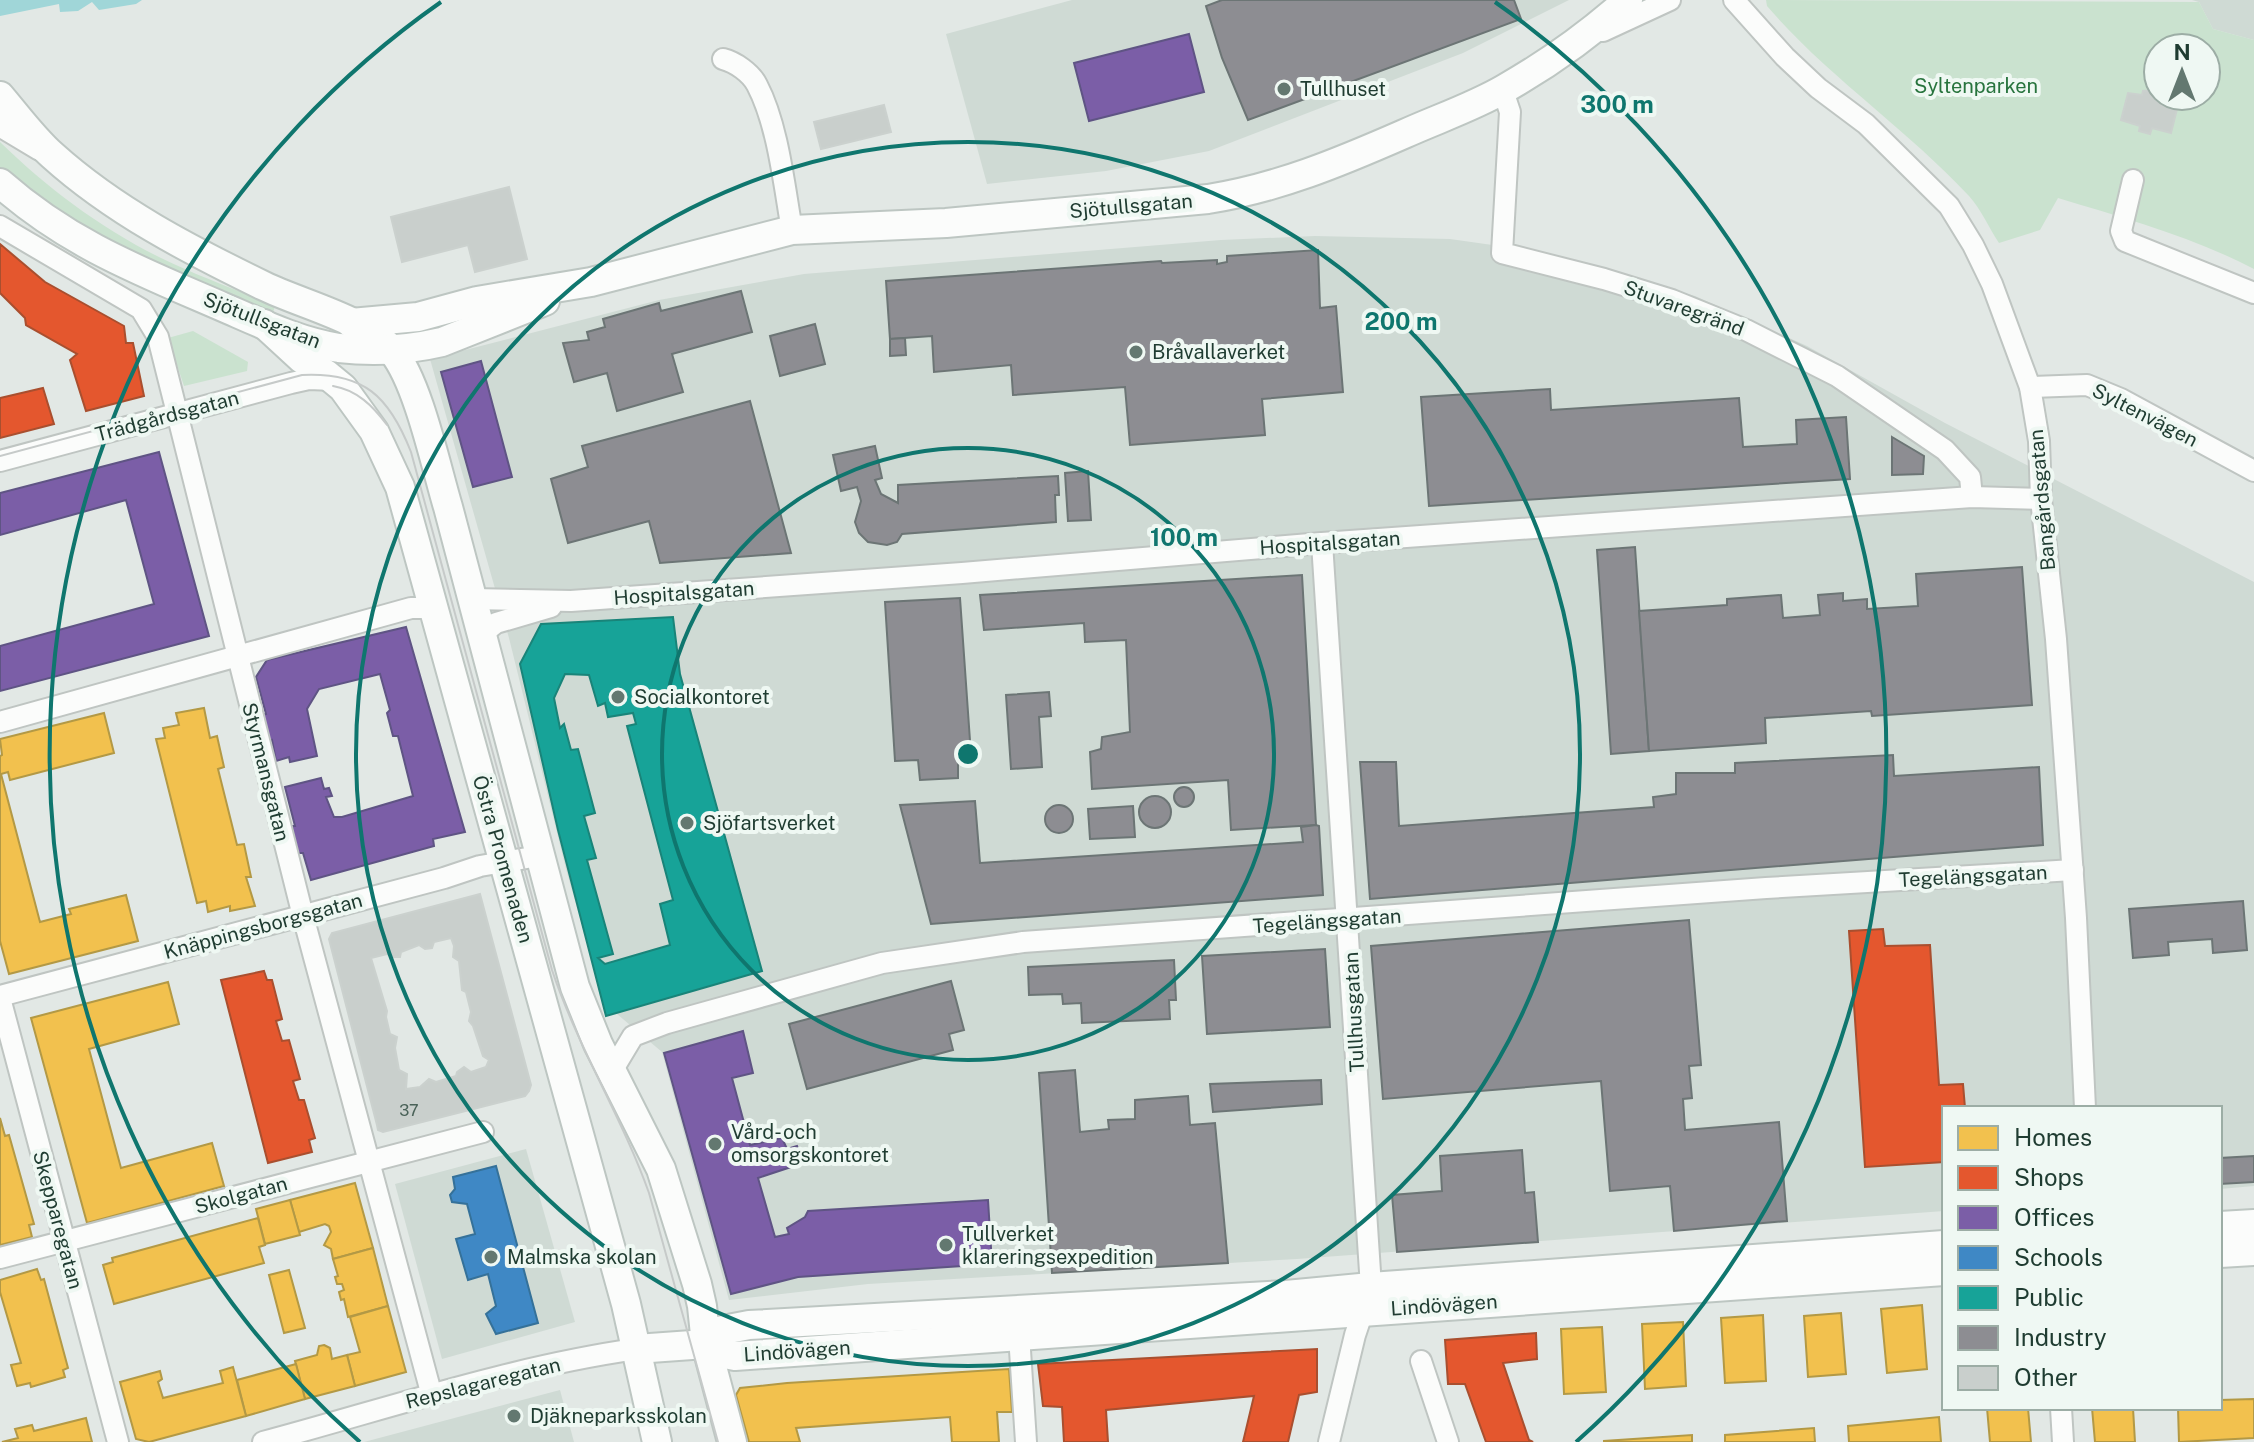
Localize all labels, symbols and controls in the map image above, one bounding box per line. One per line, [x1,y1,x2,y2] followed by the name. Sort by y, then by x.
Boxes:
[2142,32,2222,112] north arrow
[2173,39,2191,65] text: N
[1914,74,2038,98] park label: Syltenparken
[1300,77,1386,101] place label: Tullhuset
[1275,80,1293,98] marker: Tullhuset
[1580,90,1654,118] text: 300 m
[1068,189,1194,223] street label: Sjötullsgatan
[1620,275,1748,341] street label: Stuvaregränd
[200,287,324,353] street label: Sjötullsgatan
[1364,307,1438,335] text: 200 m
[1152,340,1285,364] place label: Bråvallaverket
[1127,343,1145,361] marker: Bråvallaverket
[2088,378,2202,452] street label: Syltenvägen
[93,385,241,447] street label: Trädgårdsgatan
[2024,428,2060,572] street label: Bangårdsgatan
[1150,523,1218,551] text: 100 m
[1259,526,1401,560] street label: Hospitalsgatan
[613,576,755,610] street label: Hospitalsgatan
[634,685,770,709] place label: Socialkontoret
[609,688,627,706] marker: Socialkontoret
[237,700,295,844] street label: Styrmansgatan
[954,740,982,768] centre of rings
[468,772,539,946] street label: Östra Promenaden
[703,811,835,835] place label: Sjöfartsverket
[678,814,696,832] marker: Sjöfartsverket
[1898,860,2048,892] street label: Tegelängsgatan
[161,888,365,964] street label: Knäppingsborgsgatan
[1252,904,1402,938] street label: Tegelängsgatan
[1339,951,1369,1073] street label: Tullhusgatan
[399,1101,419,1120] house number: 37
[1942,1106,2222,1410] legend
[731,1120,889,1167] place label: Vård- och omsorgskontoret
[2014,1123,2092,1151] text: Homes
[706,1135,724,1153] marker: Vård- och omsorgskontoret
[28,1148,88,1292] street label: Skepparegatan
[2014,1163,2084,1191] text: Shops
[192,1171,290,1219] street label: Skolgatan
[2014,1203,2094,1231] text: Offices
[962,1222,1154,1269] place label: Tullverket klareringsexpedition
[937,1236,955,1254] marker: Tullverket klareringsexpedition
[2014,1243,2103,1271] text: Schools
[507,1245,657,1269] place label: Malmska skolan
[482,1248,500,1266] marker: Malmska skolan
[2014,1283,2084,1311] text: Public
[1390,1289,1498,1321] street label: Lindövägen
[2014,1323,2107,1351] text: Industry
[743,1335,851,1367] street label: Lindövägen
[403,1352,563,1414] street label: Repslagaregatan
[2014,1363,2078,1391] text: Other
[530,1404,707,1428] place label: Djäkneparksskolan
[505,1407,523,1425] marker: Djäkneparksskolan

